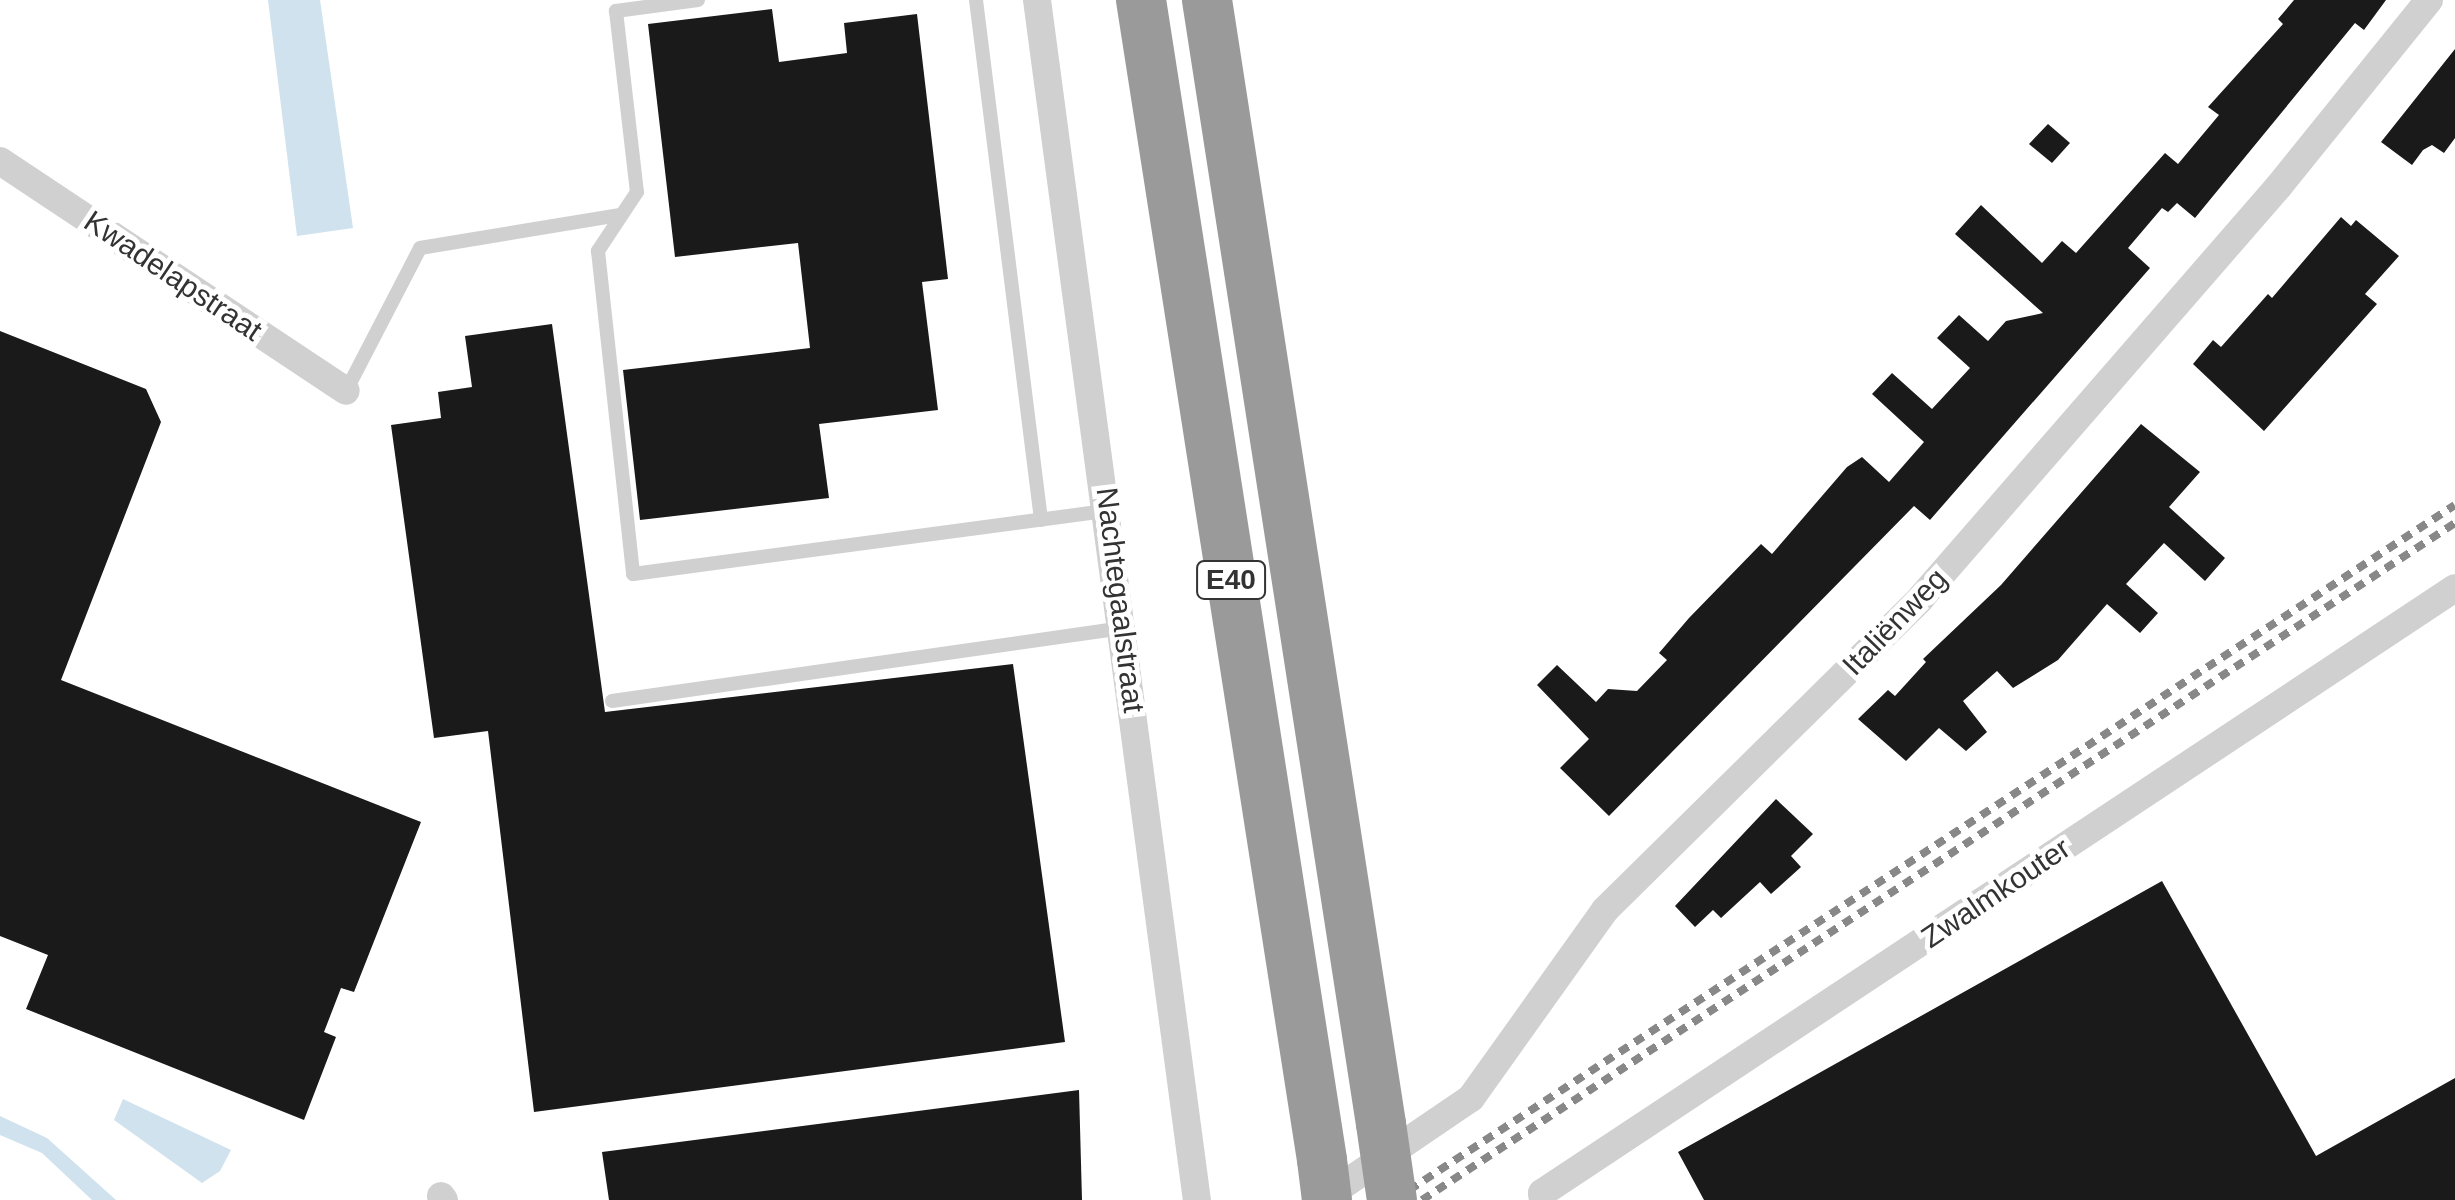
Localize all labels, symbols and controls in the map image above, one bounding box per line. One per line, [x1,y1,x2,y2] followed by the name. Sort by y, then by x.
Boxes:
[77,203,269,349] street label: Kwadelapstraat
[1088,485,1152,715] street label: Nachtegaalstraat
[1196,557,1266,603] road number: E40
[1835,561,1955,683] street label: Italiënweg
[1915,830,2077,956] street label: Zwalmkouter

